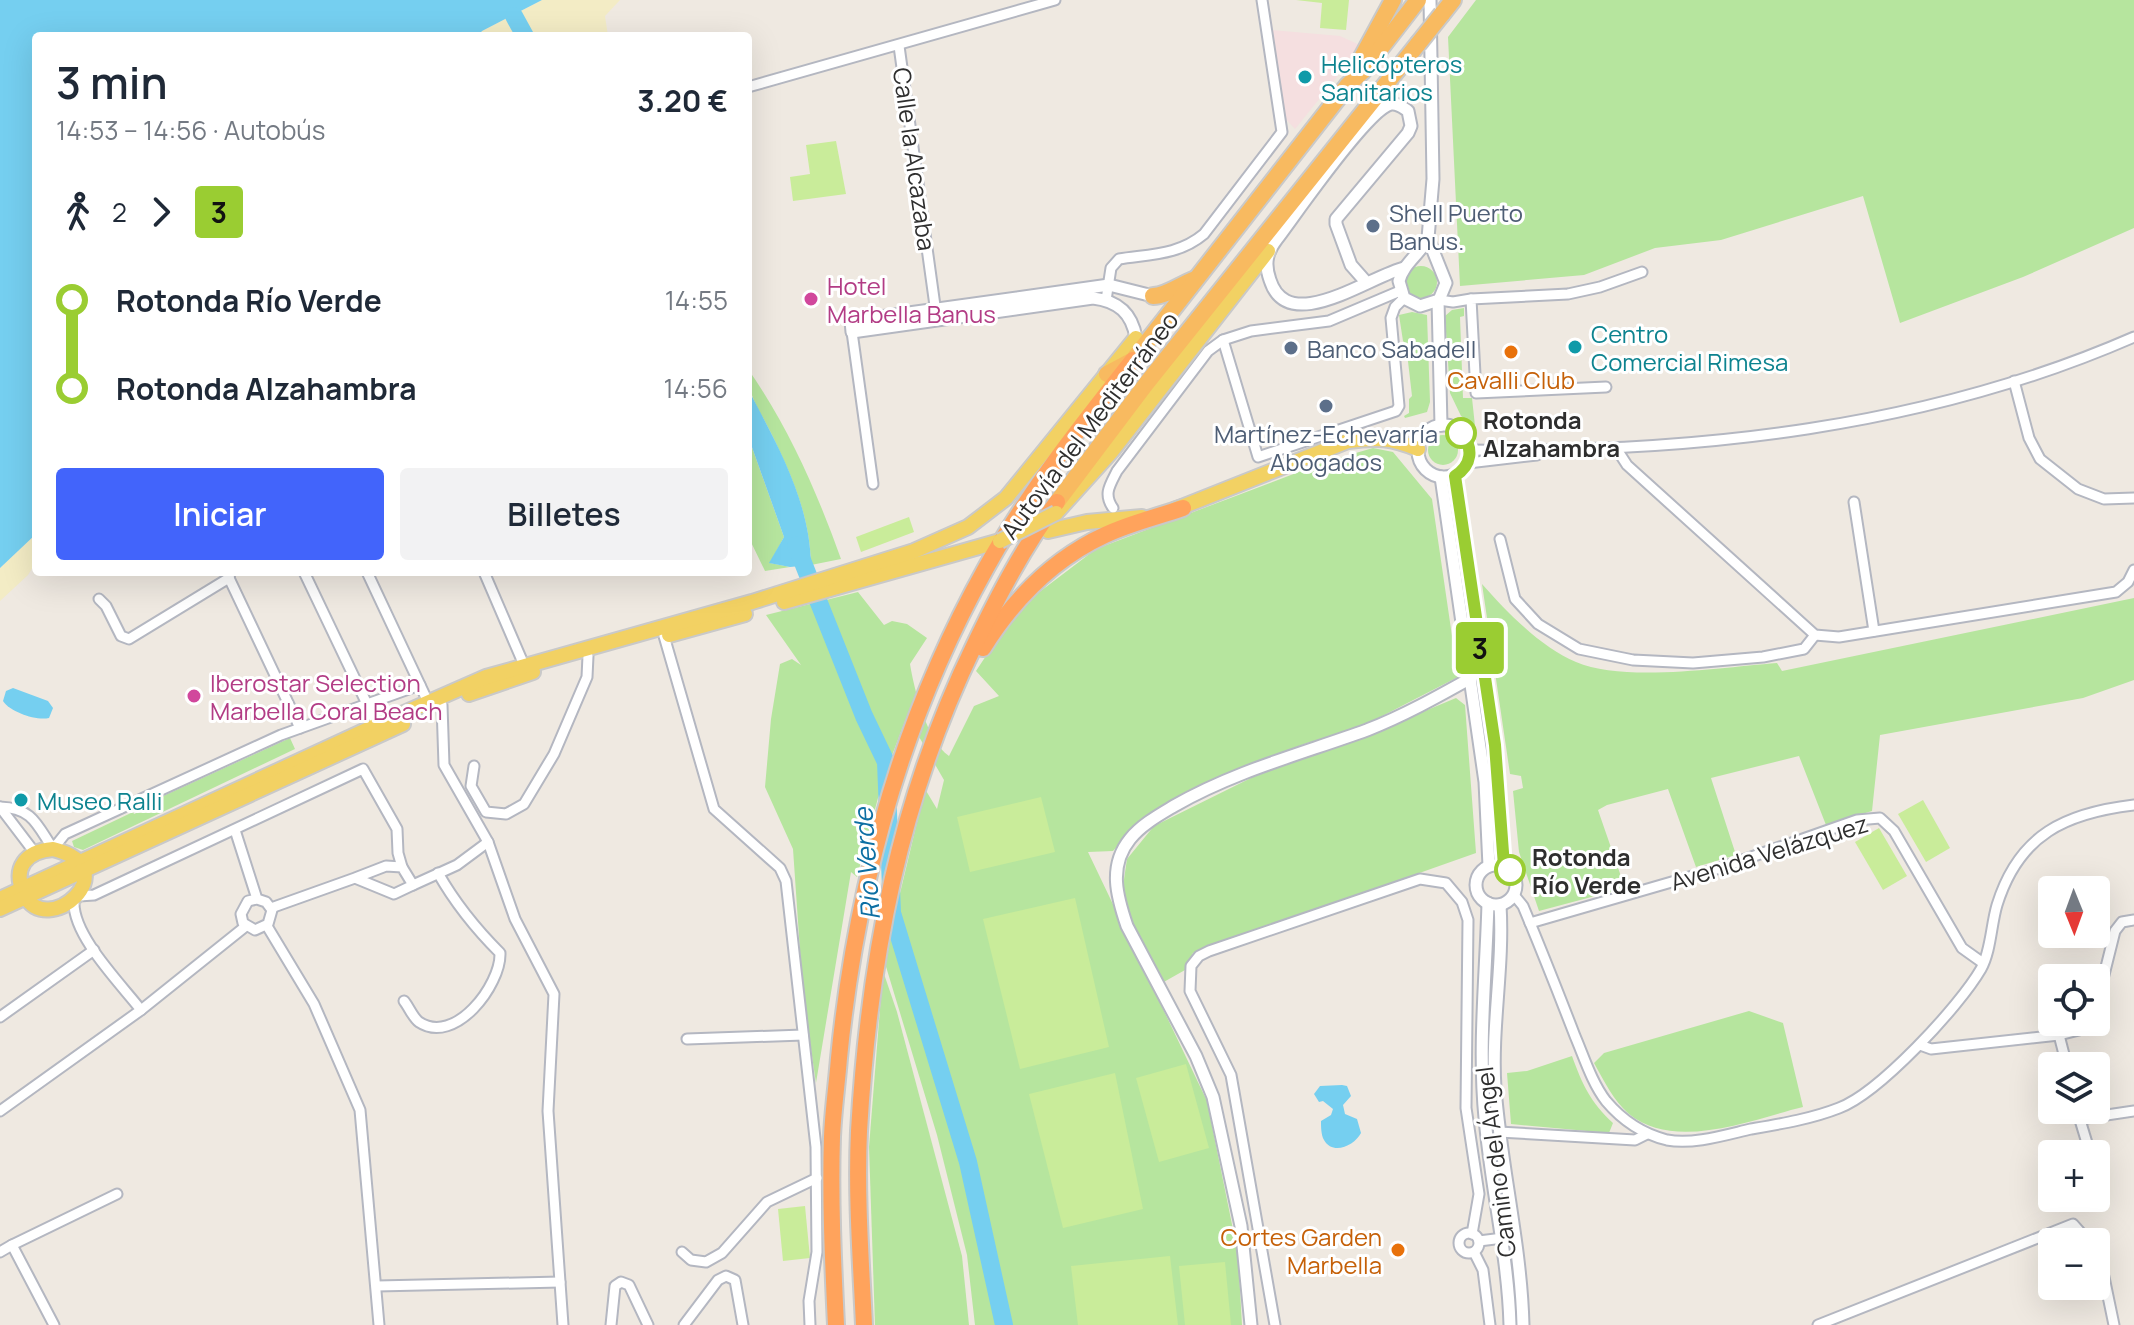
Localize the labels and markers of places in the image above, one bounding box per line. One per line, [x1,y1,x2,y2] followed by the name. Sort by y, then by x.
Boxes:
[1321,47,1462,108] place label: Helicópteros Sanitarios
[1296,68,1314,86] marker: Helicópteros Sanitarios
[1389,196,1523,257] place label: Shell Puerto Banus.
[1364,217,1382,235] marker: Shell Puerto Banus.
[827,269,996,330] place label: Hotel Marbella Banus
[802,290,820,308] marker: Hotel Marbella Banus
[1591,317,1788,378] place label: Centro Comercial Rimesa
[1307,332,1476,365] place label: Banco Sabadell
[1566,338,1584,356] marker: Centro Comercial Rimesa
[1282,339,1300,357] marker: Banco Sabadell
[1502,343,1520,361] marker: Cavalli Club
[1447,363,1575,396] place label: Cavalli Club
[1317,397,1335,415] marker: Martínez-Echevarría Abogados
[1483,403,1620,464] place label: Rotonda Alzahambra
[1214,417,1438,478] place label: Martínez-Echevarría Abogados
[1446,418,1476,448] marker: Rotonda Alzahambra
[210,666,442,727] place label: Iberostar Selection Marbella Coral Beach
[185,687,203,705] marker: Iberostar Selection Marbella Coral Beach
[37,784,162,817] place label: Museo Ralli
[12,791,30,809] marker: Museo Ralli
[1532,840,1641,901] place label: Rotonda Río Verde
[1495,855,1525,885] marker: Rotonda Río Verde
[1221,1220,1382,1281] place label: Cortes Garden Marbella
[1389,1241,1407,1259] marker: Cortes Garden Marbella

